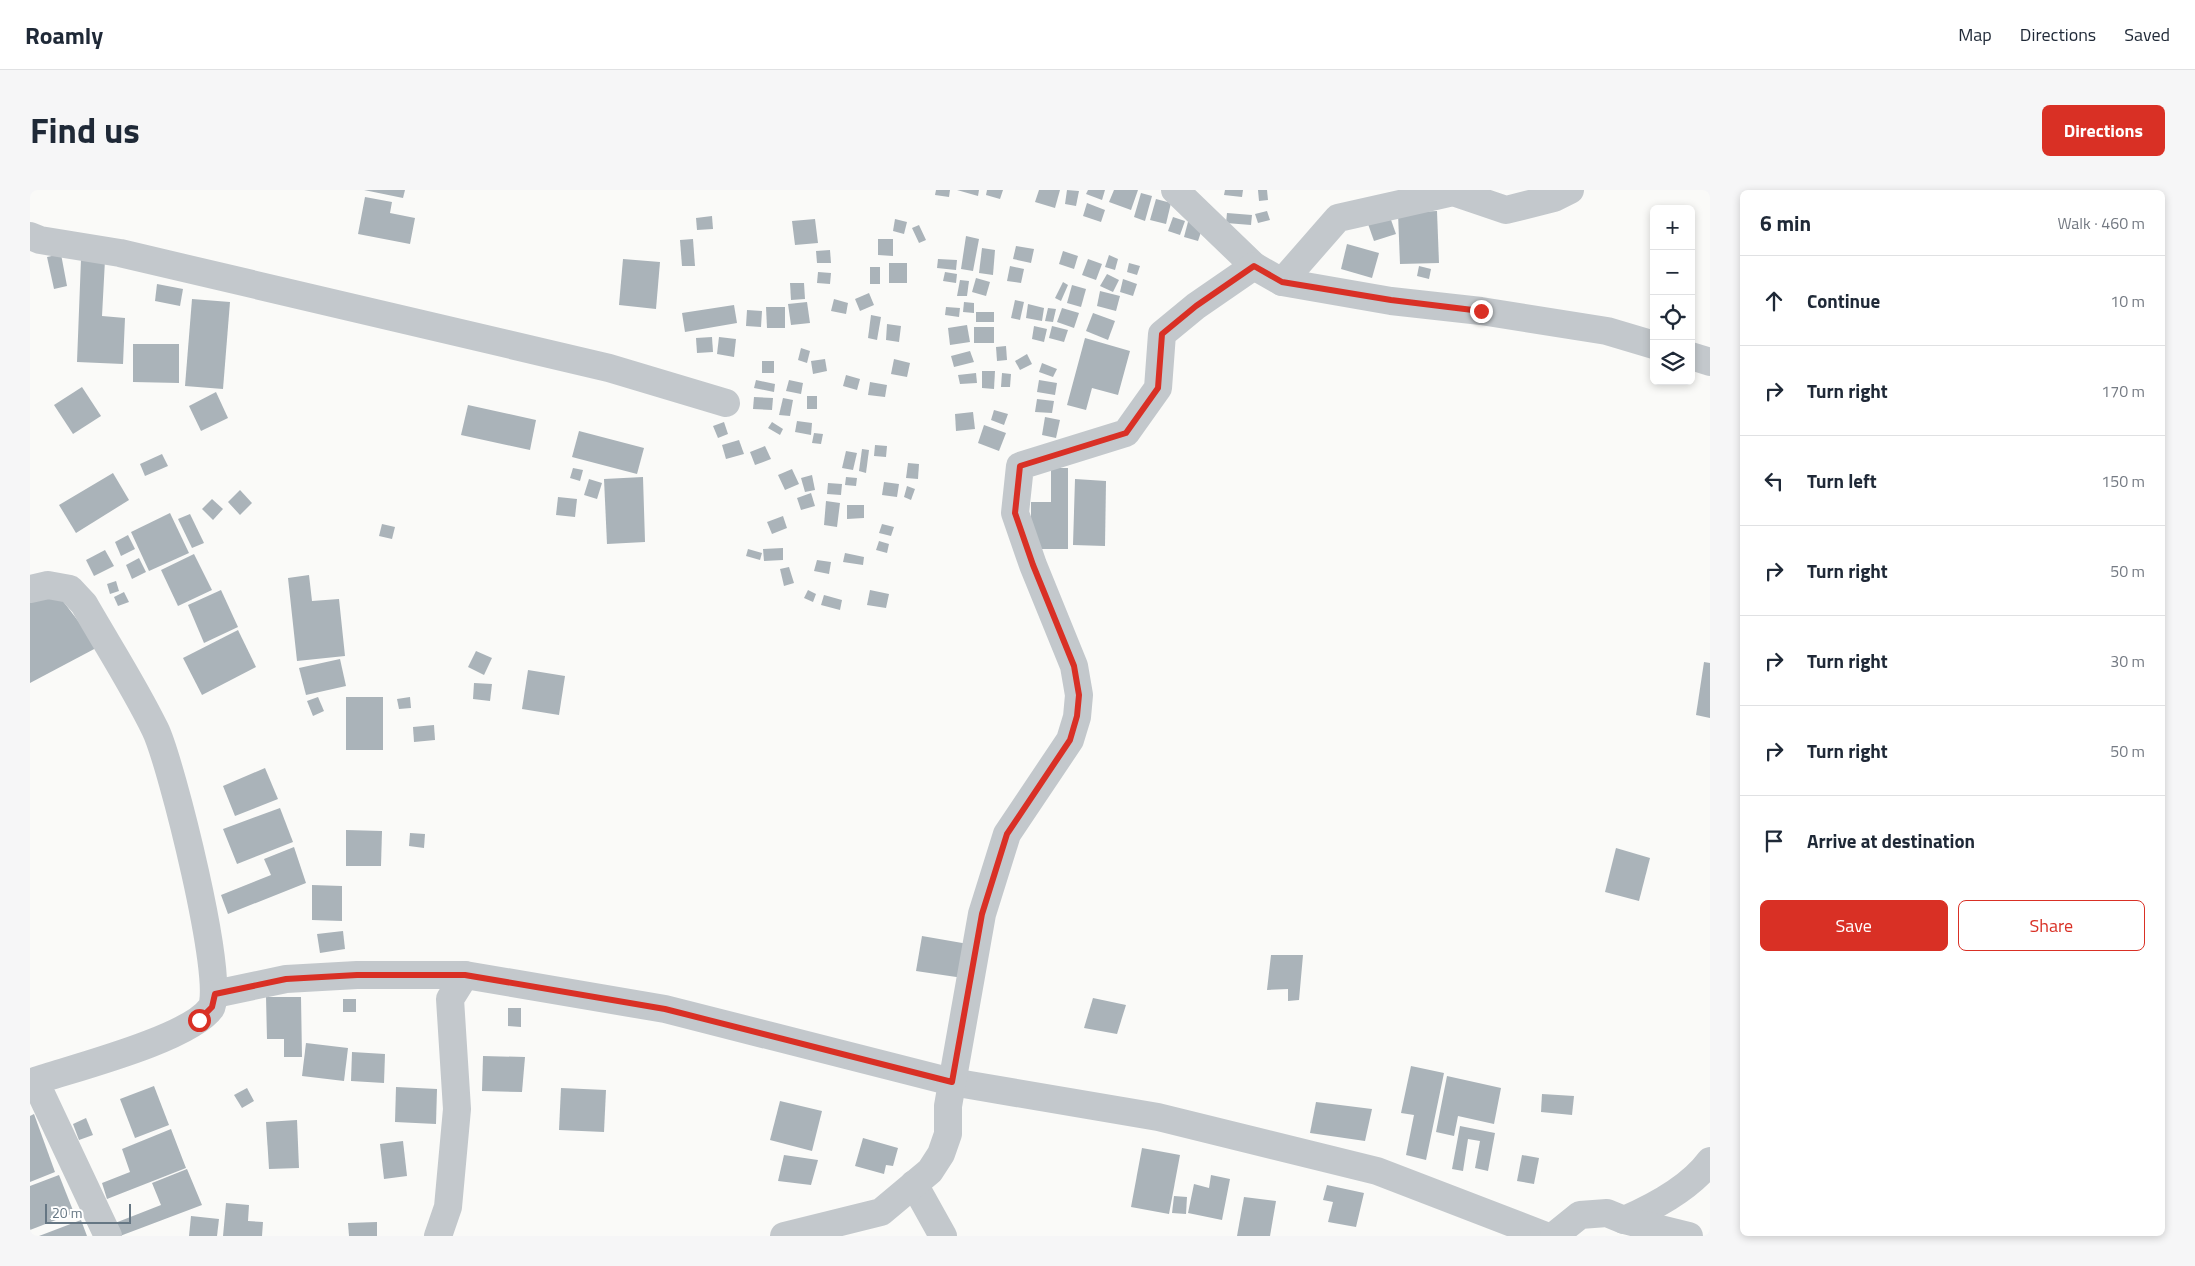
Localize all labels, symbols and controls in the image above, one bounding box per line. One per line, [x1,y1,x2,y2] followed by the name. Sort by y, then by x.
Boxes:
[25,17,103,53] text: Roamly
[1958,21,1992,48] text: Map
[2020,21,2096,48] text: Directions
[2124,21,2170,48] text: Saved
[30,103,140,157] text: Find us
[2042,105,2165,156] button: Directions
[1650,205,1695,385] map controls
[1650,205,1695,250] button: +
[1760,207,1811,239] text: 6 min
[2057,211,2145,235] text: Walk · 460 m
[1650,250,1695,295] button: −
[1807,286,1880,315] text: Continue
[1760,287,1788,315] icon: ahead
[2110,289,2145,313] text: 10 m
[1650,295,1695,340] button: locate
[1470,300,1493,323] route end
[1650,340,1695,385] button: layers
[1807,376,1888,405] text: Turn right
[1760,377,1788,405] icon: right
[2101,379,2145,403] text: 170 m
[1807,466,1877,495] text: Turn left
[1760,467,1788,495] icon: left
[2101,469,2145,493] text: 150 m
[1807,556,1888,585] text: Turn right
[1760,557,1788,585] icon: right
[2110,559,2145,583] text: 50 m
[1807,646,1888,675] text: Turn right
[1760,647,1788,675] icon: right
[2110,649,2145,673] text: 30 m
[1807,736,1888,765] text: Turn right
[1760,737,1788,765] icon: right
[2110,739,2145,763] text: 50 m
[1807,826,1975,855] text: Arrive at destination
[1760,827,1788,855] icon: arrive
[1760,900,1948,951] button: Save
[1958,900,2145,951] button: Share
[188,1009,211,1032] route start
[45,1201,131,1224] scale bar
[52,1202,82,1223] text: 20 m

